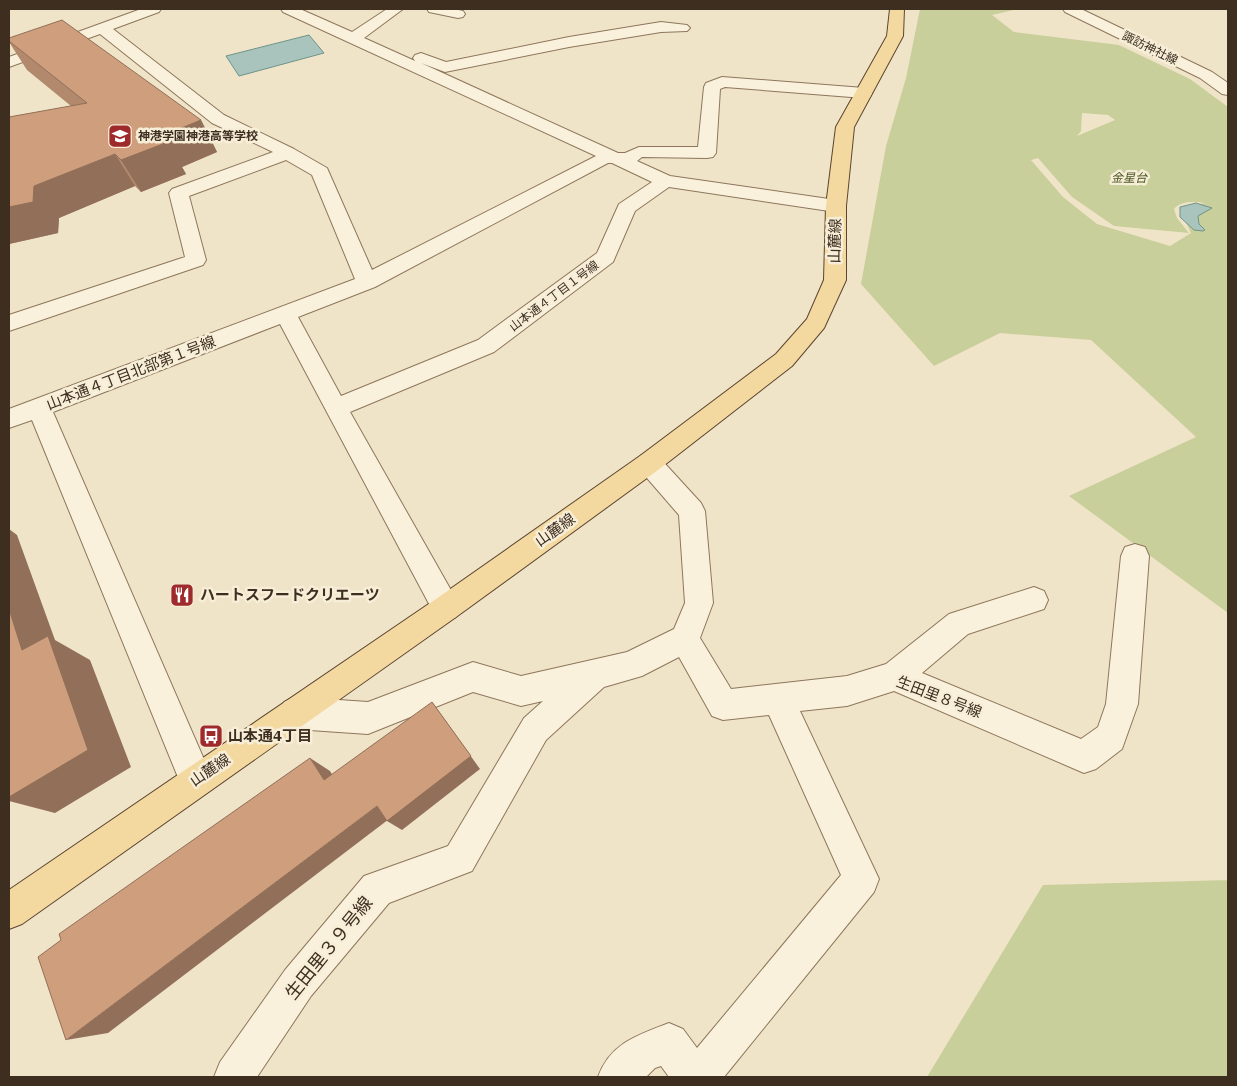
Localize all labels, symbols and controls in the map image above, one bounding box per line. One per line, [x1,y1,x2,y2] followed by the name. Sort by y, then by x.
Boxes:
[1120,28,1180,67] street label: 諏訪神社線
[107,123,133,149] school or university icon: 神港学園神港高等学校
[138,128,258,143] place label: 神港学園神港高等学校
[1111,170,1148,185] park label: 金星台
[825,218,844,264] street label: 山麓線
[506,257,601,334] street label: 山本通４丁目１号線
[43,331,218,414] street label: 山本通４丁目北部第１号線
[531,509,579,550] street label: 山麓線
[169,582,195,608] restaurant icon: ハートスフードクリエーツ
[200,585,380,604] place label: ハートスフードクリエーツ
[894,672,985,722] street label: 生田里８号線
[198,723,224,749] bus stop icon: 山本通4丁目
[228,726,312,745] place label: 山本通4丁目
[186,749,234,790] street label: 山麓線
[280,891,377,1004] street label: 生田里３９号線

